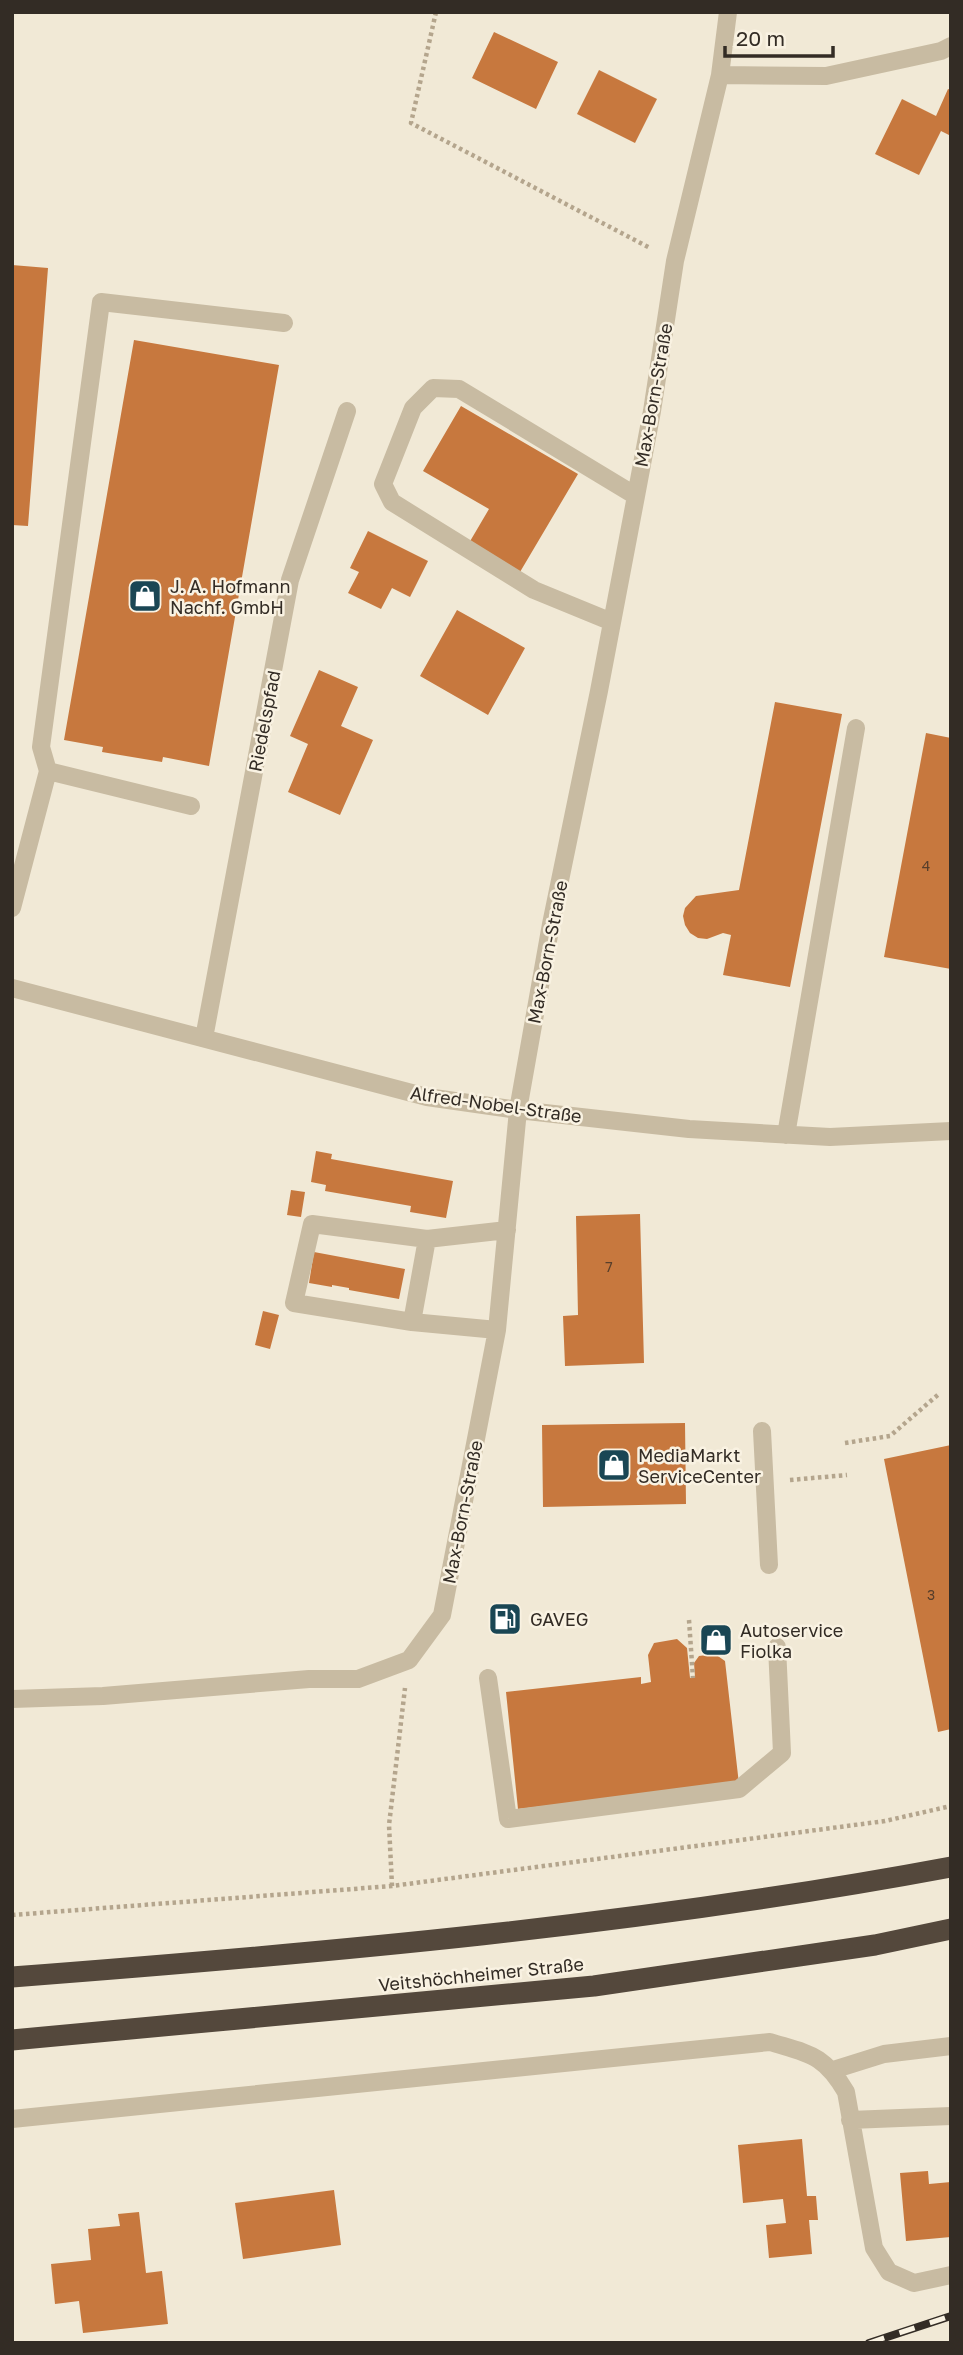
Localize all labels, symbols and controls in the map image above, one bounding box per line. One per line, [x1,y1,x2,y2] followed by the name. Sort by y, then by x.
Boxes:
[725,14,834,58] scale bar
[736,25,785,51] text: 20 m
[630,321,676,469] street label: Max-Born-Straße
[170,575,291,618] place label: J. A. Hofmann Nachf. GmbH
[126,577,164,615] shop icon: J. A. Hofmann Nachf. GmbH
[243,669,285,773] street label: Riedelspfad
[922,857,930,874] house number: 4
[522,878,572,1026] street label: Max-Born-Straße
[409,1081,583,1127] street label: Alfred-Nobel-Straße
[605,1258,613,1275] house number: 7
[437,1438,487,1586] street label: Max-Born-Straße
[638,1444,761,1487] place label: MediaMarkt ServiceCenter
[595,1446,633,1484] shop icon: MediaMarkt ServiceCenter
[927,1586,935,1603] house number: 3
[486,1600,524,1638] fuel station icon: GAVEG
[530,1608,588,1630] place label: GAVEG
[740,1619,843,1662] place label: Autoservice Fiolka
[697,1621,735,1659] shop icon: Autoservice Fiolka
[377,1952,585,1996] street label: Veitshöchheimer Straße

